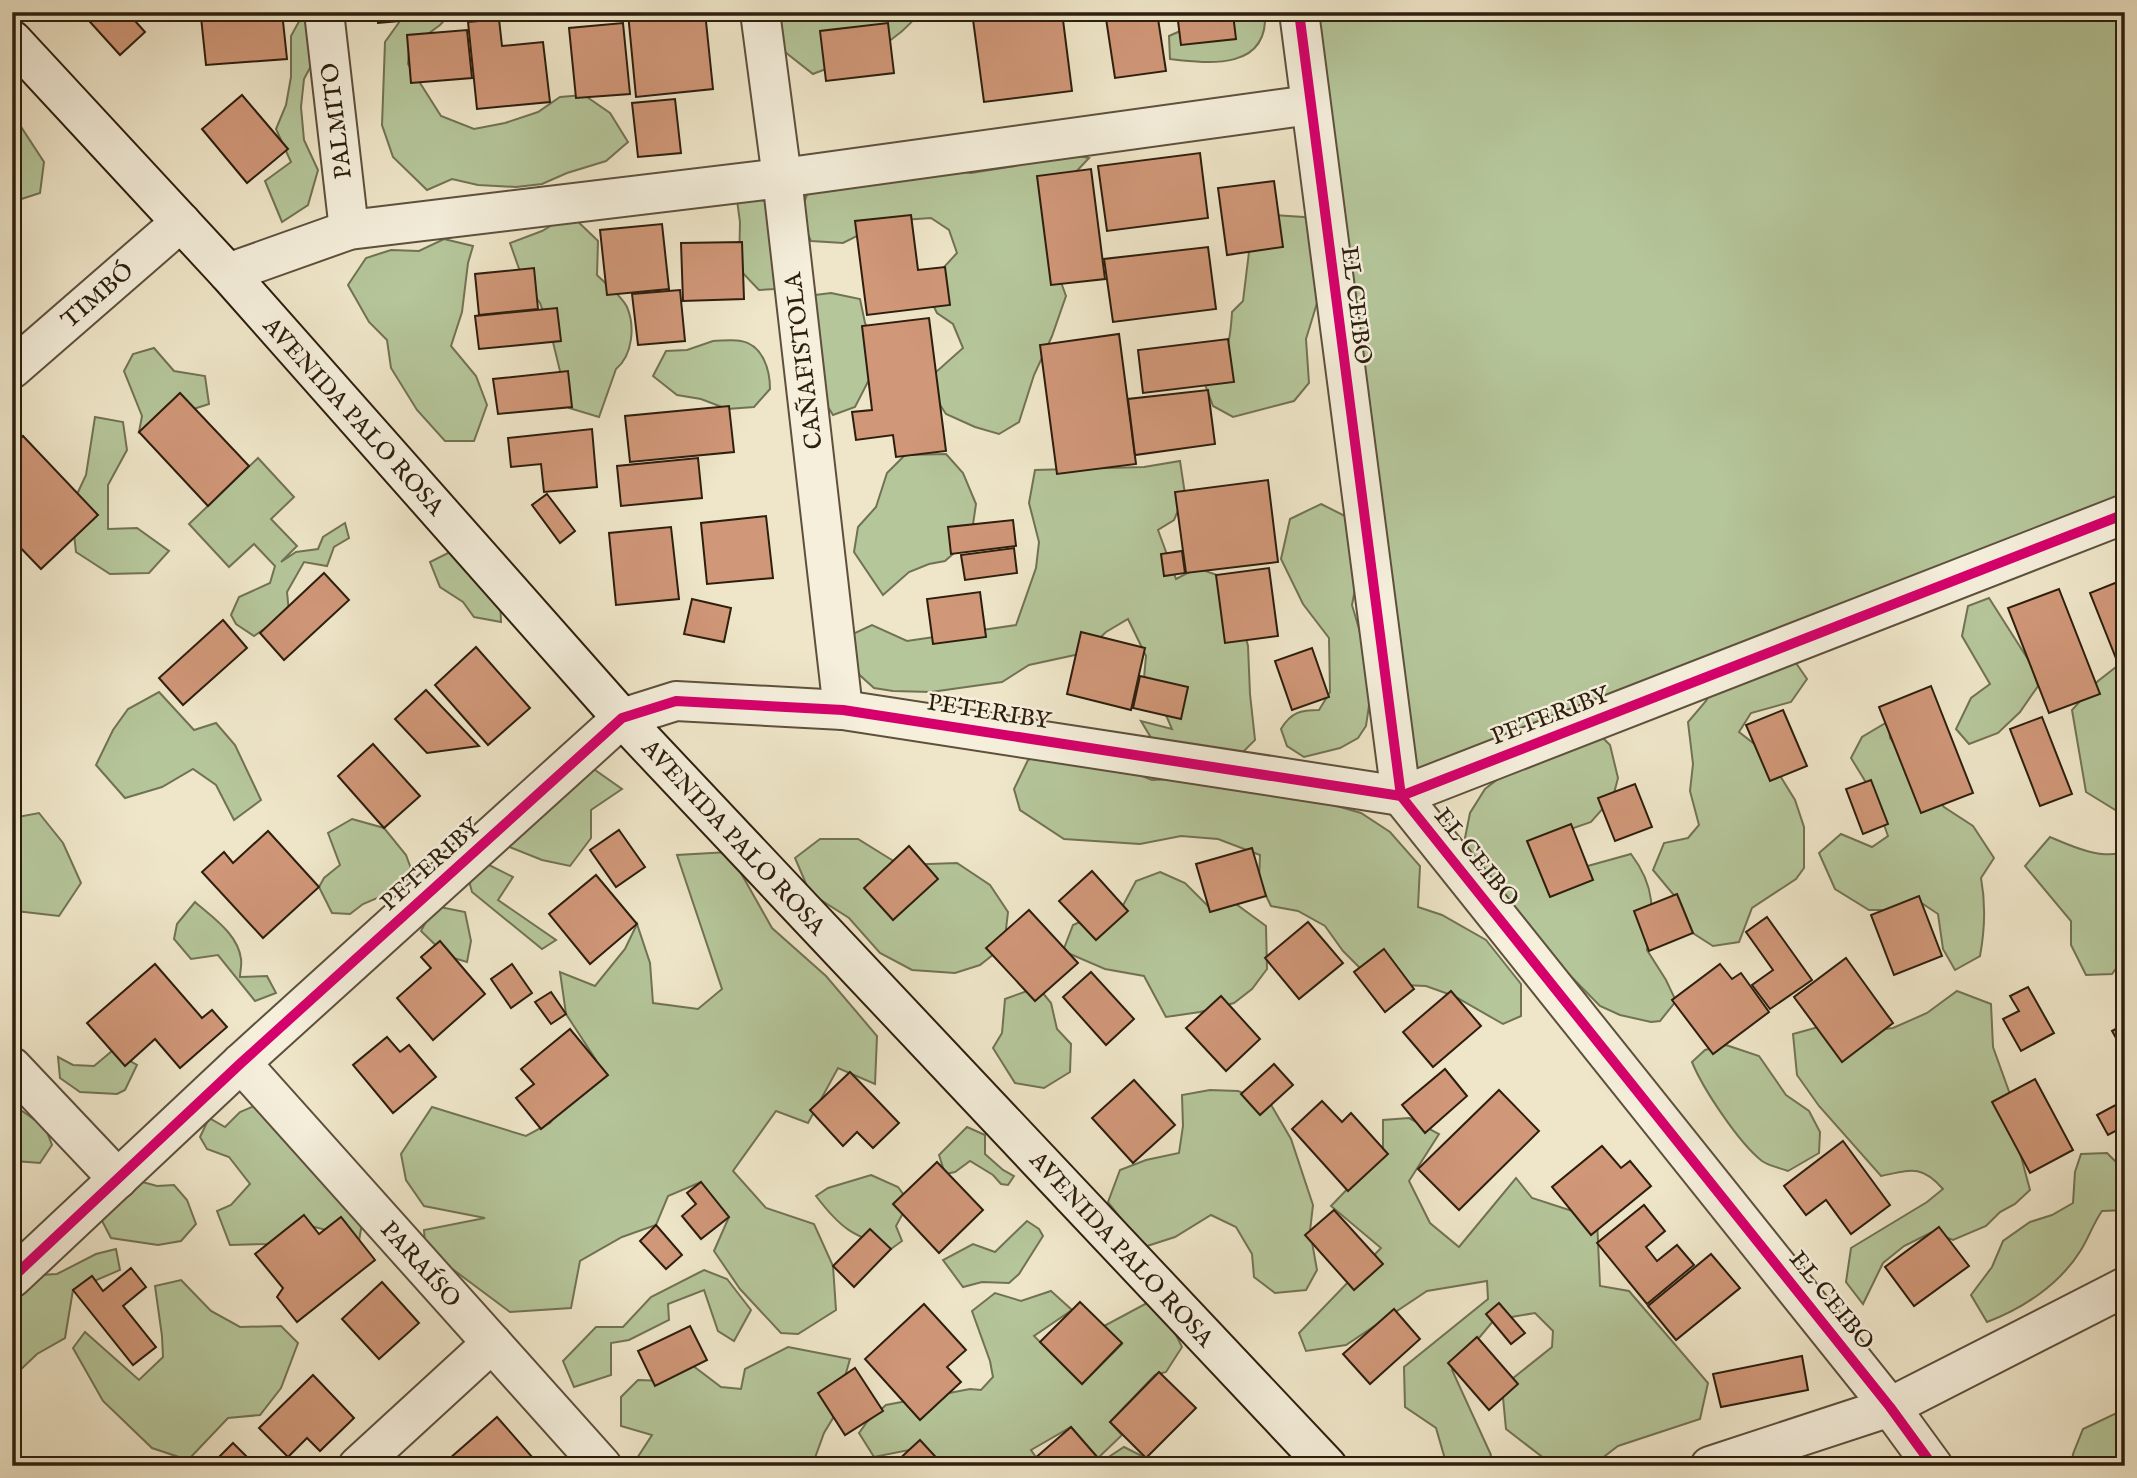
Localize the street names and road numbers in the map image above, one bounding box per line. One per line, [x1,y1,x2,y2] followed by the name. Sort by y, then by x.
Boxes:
[315,61,360,181] street label: PALMITO
[1333,244,1378,366] street label: EL CEIBO
[55,256,141,336] street label: TIMBÓ
[778,270,831,451] street label: CAÑAFISTOLA
[255,311,451,523] street label: AVENIDA PALO ROSA
[1487,679,1616,753] street label: PETERIBY
[925,687,1054,738] street label: PETERIBY
[633,733,832,943] street label: AVENIDA PALO ROSA
[1426,802,1525,914] street label: EL CEIBO
[374,811,489,918] street label: PETERIBY
[1021,1145,1220,1355] street label: AVENIDA PALO ROSA
[373,1215,467,1315] street label: PARAÍSO
[1781,1245,1880,1357] street label: EL CEIBO

